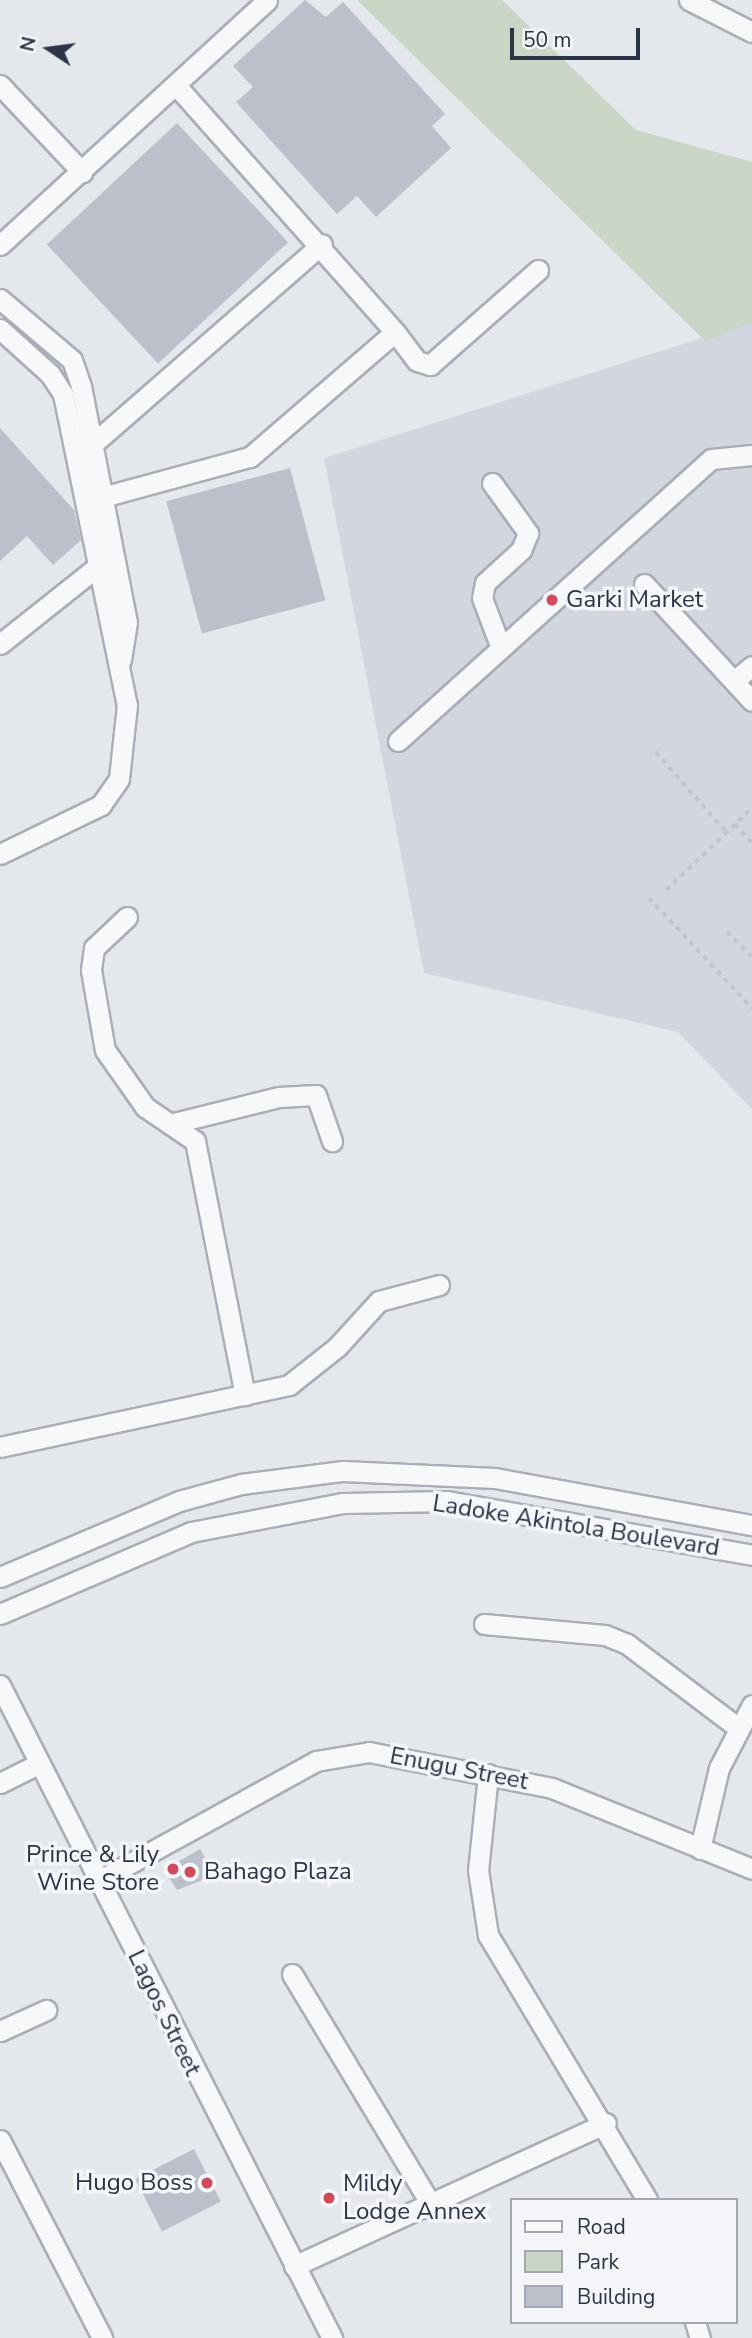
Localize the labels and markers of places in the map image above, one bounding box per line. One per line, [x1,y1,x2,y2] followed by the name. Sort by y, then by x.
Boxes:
[566,586,703,614] place label: Garki Market
[544,592,560,608] marker: Garki Market
[26,1841,159,1897] place label: Prince & Lily Wine Store
[204,1858,352,1886] place label: Bahago Plaza
[165,1861,181,1877] marker: Prince & Lily Wine Store
[182,1864,198,1880] marker: Bahago Plaza
[75,2169,193,2197] place label: Hugo Boss
[343,2170,486,2226] place label: Mildy Lodge Annex
[199,2175,215,2191] marker: Hugo Boss
[321,2190,337,2206] marker: Mildy Lodge Annex

